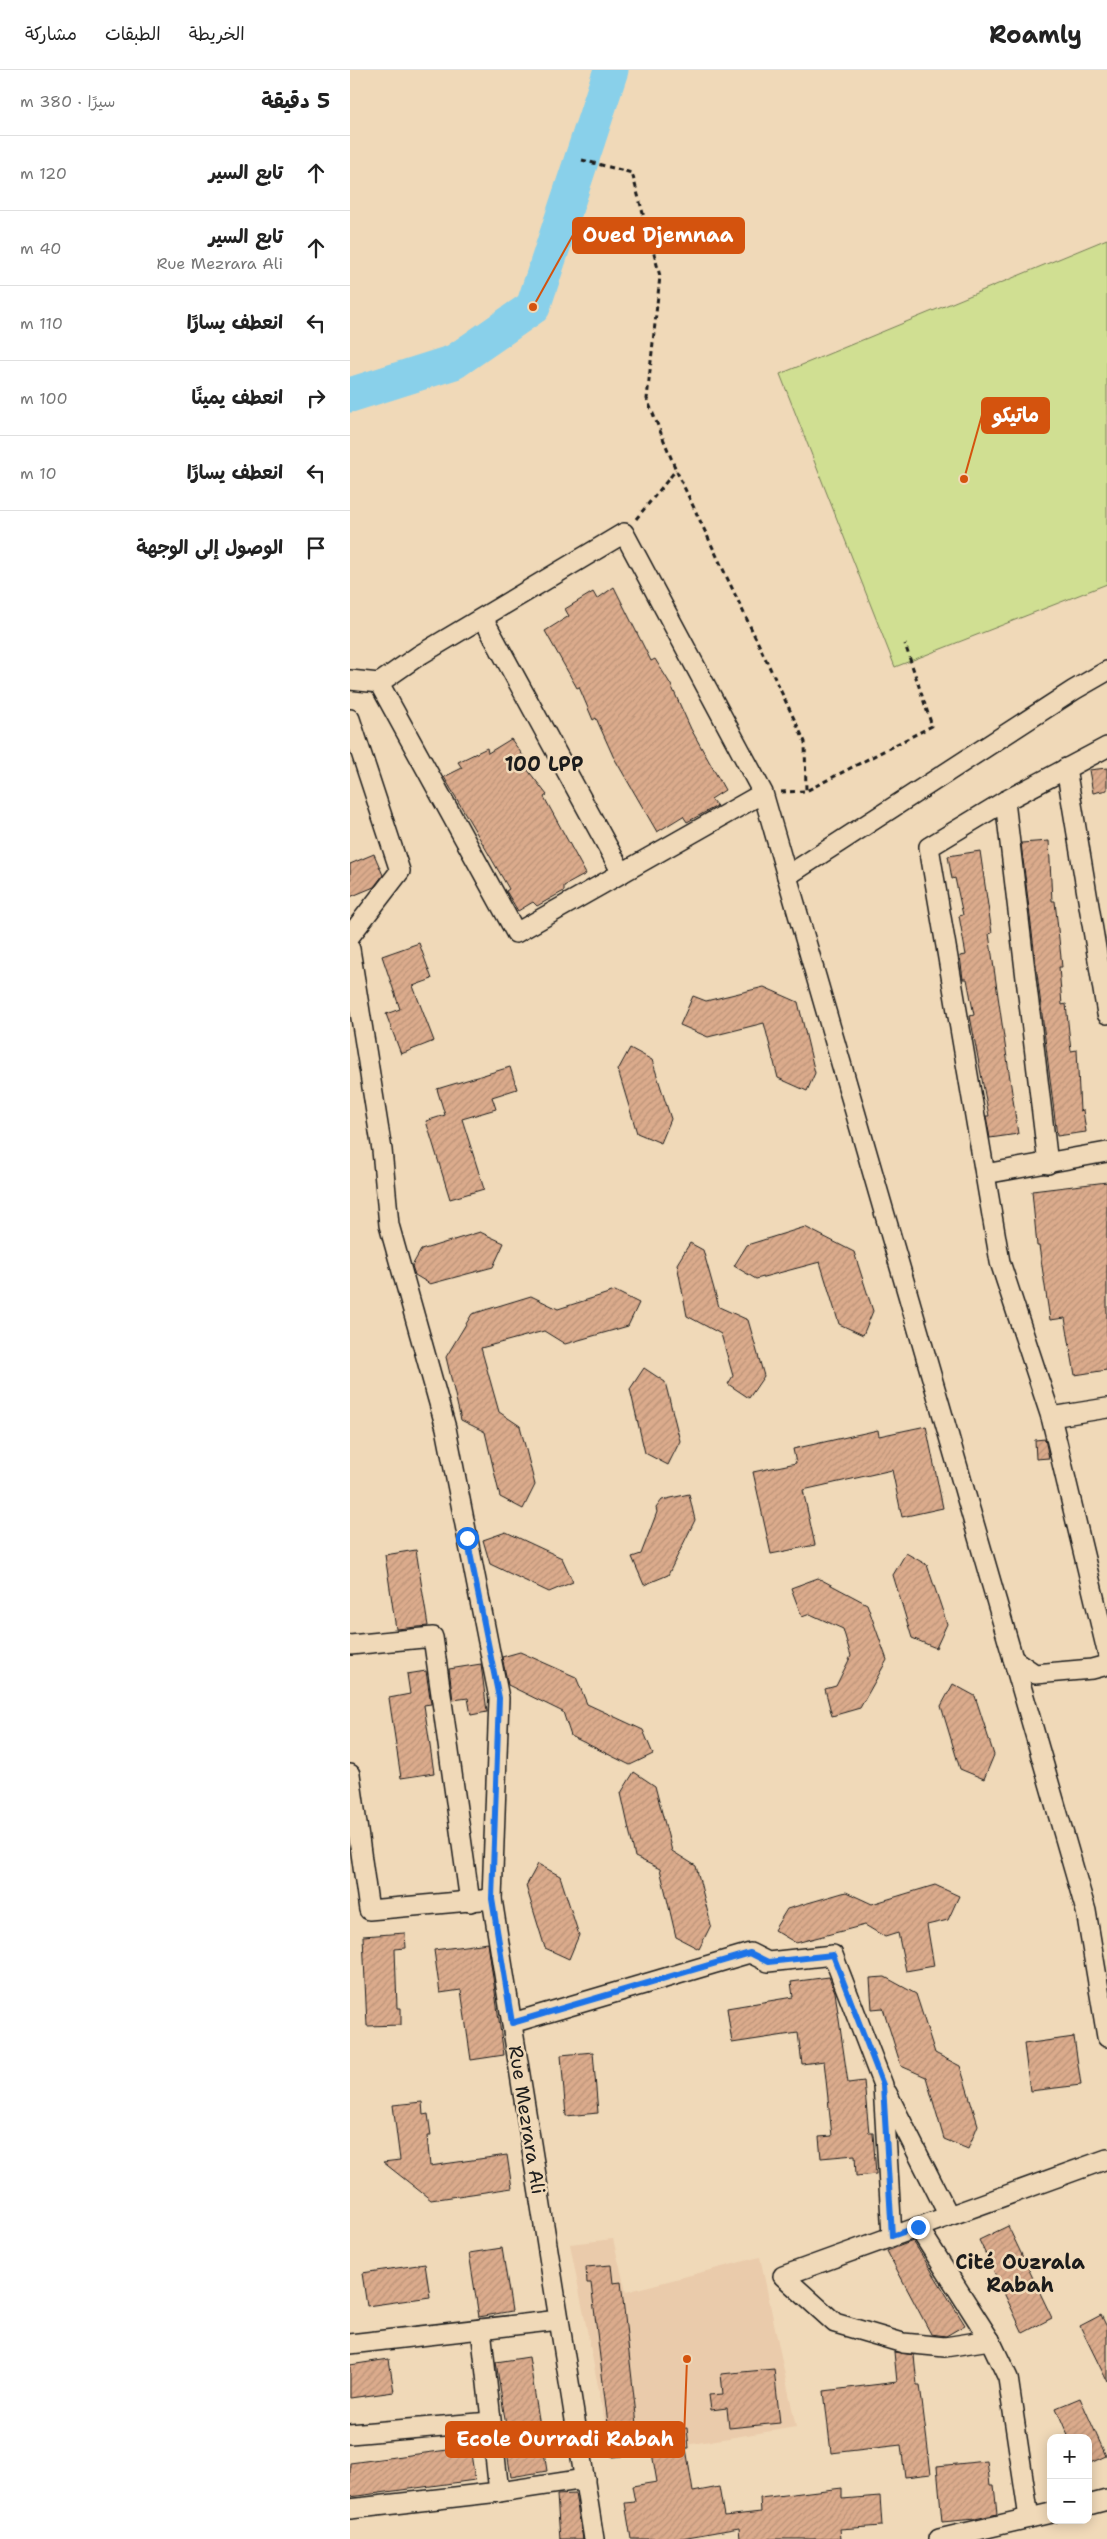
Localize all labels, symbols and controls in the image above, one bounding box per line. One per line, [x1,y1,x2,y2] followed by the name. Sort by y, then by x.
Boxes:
[989,19,1082,51] text: Roamly
[25,22,77,46] text: مشاركة
[105,22,161,46] text: الطبقات
[189,22,245,46] text: الخريطة
[261,87,330,115] text: 5 دقيقة
[20,91,115,112] text: سيرًا · 380 m
[302,159,330,187] icon: ahead
[209,160,283,185] text: تابع السير
[20,163,67,184] text: 120 m
[573,218,744,253] callout: Oued Djemnaa
[583,222,734,248] text: Oued Djemnaa
[209,224,283,249] text: تابع السير
[302,234,330,262] icon: ahead
[20,238,62,259] text: 40 m
[157,253,283,274] text: Rue Mezrara Ali
[302,309,330,337] icon: left
[187,310,283,335] text: انعطف يسارًا
[20,313,63,334] text: 110 m
[302,384,330,412] icon: right
[192,385,283,410] text: انعطف يمينًا
[20,388,68,409] text: 100 m
[982,398,1049,433] callout: ماتيكو
[991,402,1039,428] text: ماتيكو
[302,459,330,487] icon: left
[187,460,283,485] text: انعطف يسارًا
[20,463,57,484] text: 10 m
[302,534,330,562] icon: arrive
[136,535,283,560] text: الوصول إلى الوجهة
[505,751,583,777] district label: 100 LPP
[456,1527,479,1550] route start
[503,2044,551,2196] street label: Rue Mezrara Ali
[907,2216,930,2239] route end
[955,2249,1085,2298] district label: Cité Ouzrala Rabah
[446,2422,684,2457] callout: Ecole Ourradi Rabah
[456,2426,674,2452] text: Ecole Ourradi Rabah
[1047,2434,1092,2524] map controls
[1047,2434,1092,2479] button: +
[1047,2479,1092,2524] button: −

